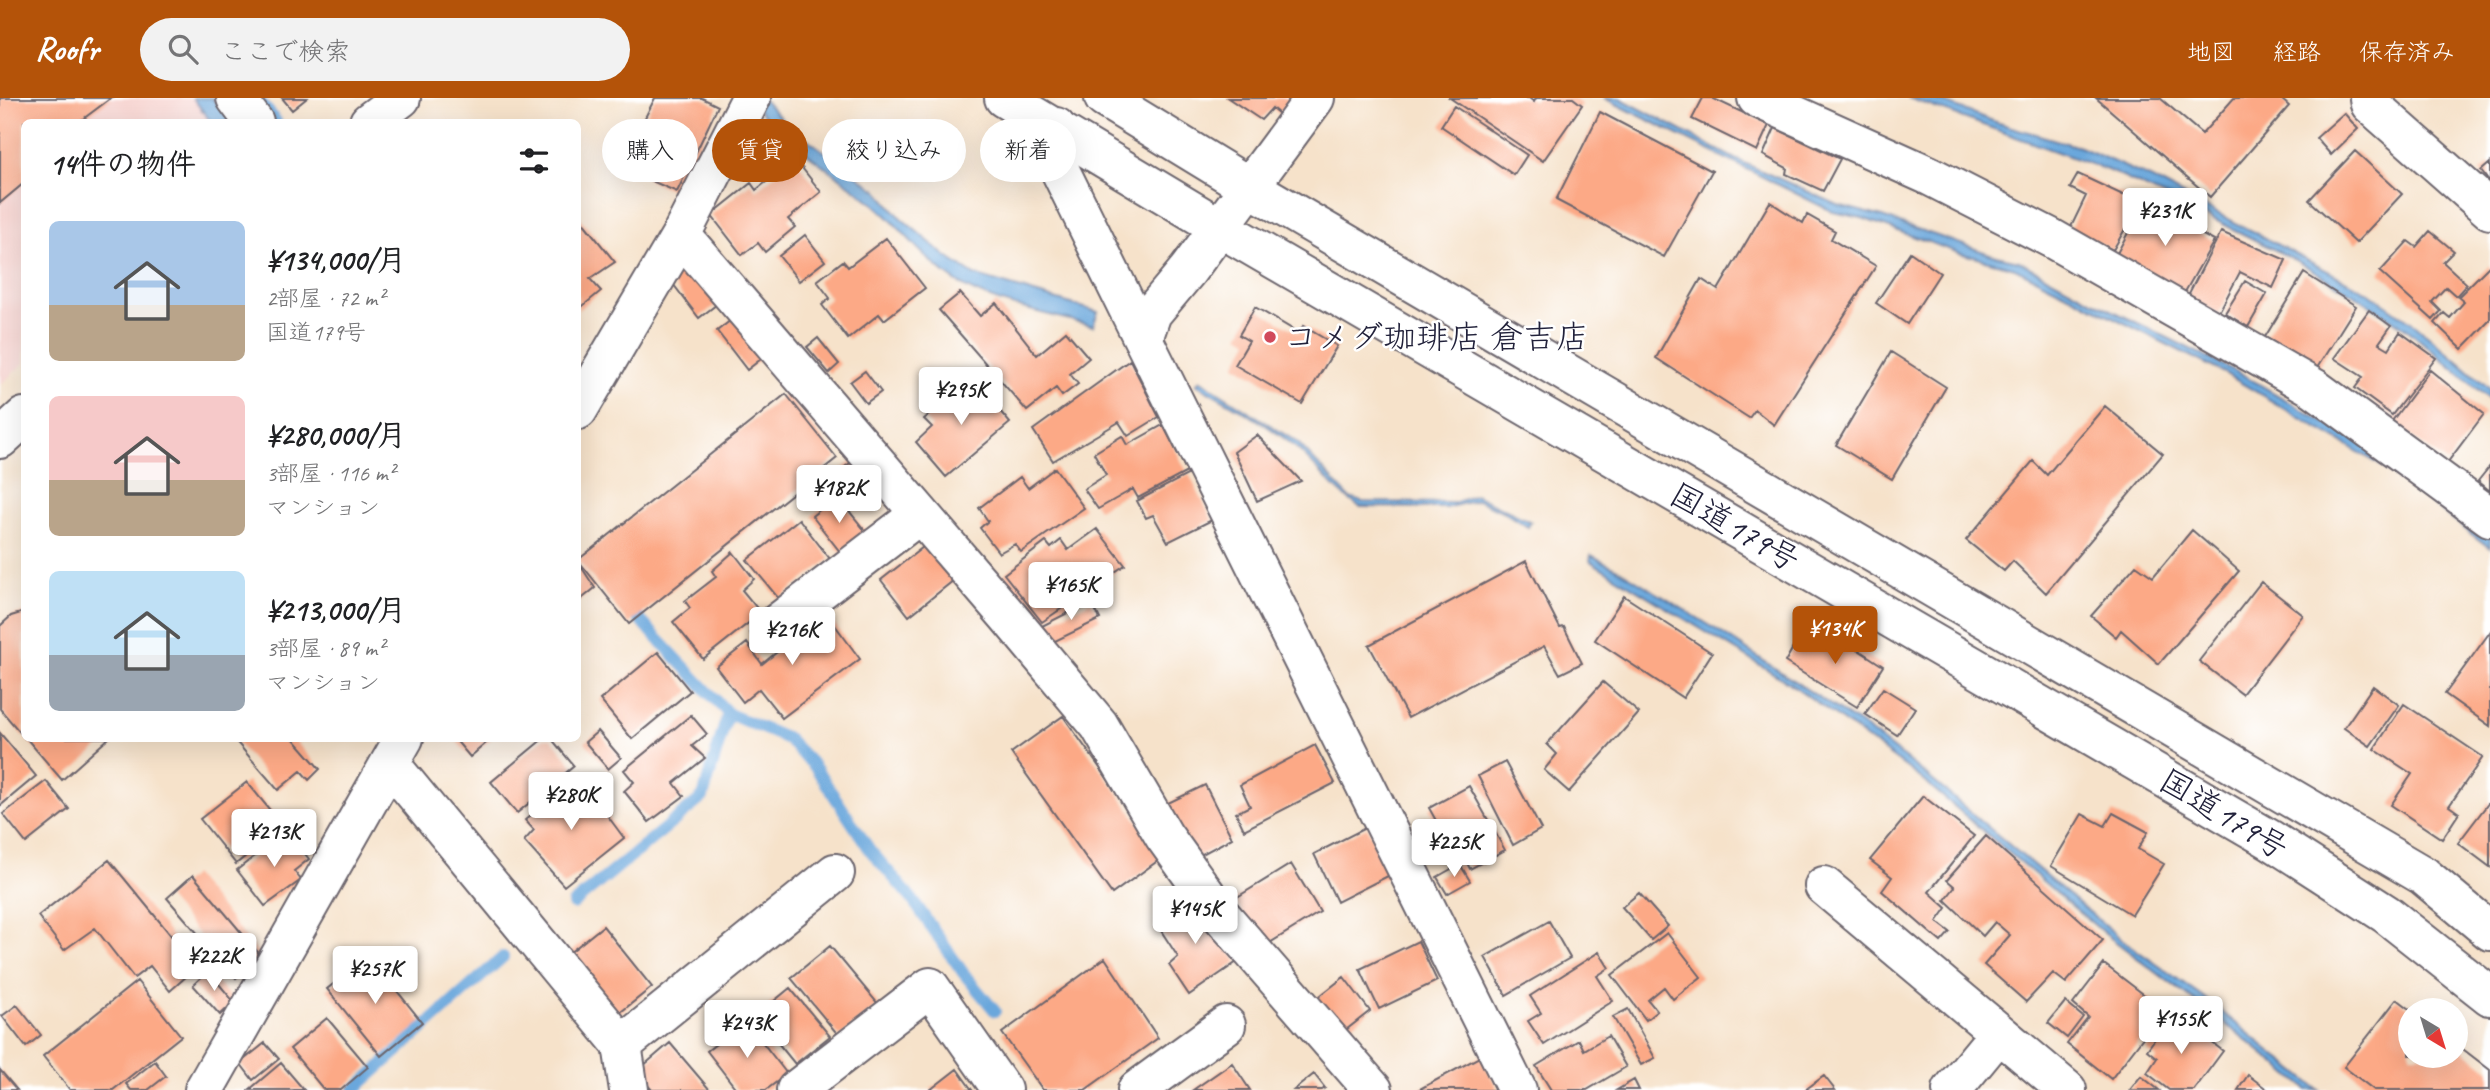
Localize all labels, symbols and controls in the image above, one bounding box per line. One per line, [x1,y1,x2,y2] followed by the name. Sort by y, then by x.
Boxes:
[140,18,630,81] search box
[35,28,98,70] text: Roofr
[164,30,202,68] icon: search
[220,35,350,68] text: ここで検索
[2187,37,2235,67] text: 地図
[2273,37,2321,67] text: 経路
[2359,37,2455,67] text: 保存済み
[602,119,698,182] chip: 購入
[712,119,808,182] chip: 賃貸
[822,119,966,182] chip: 絞り込み
[980,119,1076,182] chip: 新着
[515,142,553,180] icon: filters
[49,145,196,183] text: 14件の物件
[2116,188,2214,248] pin: ¥231K
[2138,196,2192,225] text: ¥231K
[266,241,406,279] text: ¥134,000/月
[105,249,189,333] icon: home
[266,284,384,313] text: 2部屋 · 72 m²
[1284,316,1589,358] place label: コメダ珈琲店 倉吉店
[266,318,366,347] text: 国道179号
[1262,329,1278,345] marker: コメダ珈琲店 倉吉店
[912,368,1010,427] pin: ¥295K
[935,375,987,404] text: ¥295K
[266,416,406,454] text: ¥280,000/月
[105,424,189,508] icon: home
[266,459,395,488] text: 3部屋 · 116 m²
[790,466,888,525] pin: ¥182K
[812,473,866,502] text: ¥182K
[1662,473,1808,581] street label: 国道179号
[266,493,380,522] text: マンション
[1022,562,1120,622] pin: ¥165K
[1044,570,1098,599] text: ¥165K
[266,591,406,629] text: ¥213,000/月
[105,599,189,683] icon: home
[1786,606,1884,666] pin: ¥134K
[743,608,841,667] pin: ¥216K
[1808,614,1862,643] text: ¥134K
[765,615,819,644] text: ¥216K
[266,634,384,663] text: 3部屋 · 89 m²
[266,668,380,697] text: マンション
[2152,759,2296,869] street label: 国道179号
[522,772,620,832] pin: ¥280K
[544,780,598,809] text: ¥280K
[225,810,323,869] pin: ¥213K
[247,817,301,846] text: ¥213K
[1405,820,1503,879] pin: ¥225K
[1428,827,1480,856] text: ¥225K
[1146,886,1244,946] pin: ¥145K
[1169,894,1221,923] text: ¥145K
[165,934,263,993] pin: ¥222K
[187,941,241,970] text: ¥222K
[326,946,424,1006] pin: ¥257K
[349,954,401,983] text: ¥257K
[2132,996,2230,1056] pin: ¥155K
[2398,998,2468,1068] north arrow
[2398,998,2468,1068] map controls
[698,1000,796,1060] pin: ¥243K
[2155,1004,2207,1033] text: ¥155K
[720,1008,774,1037] text: ¥243K

